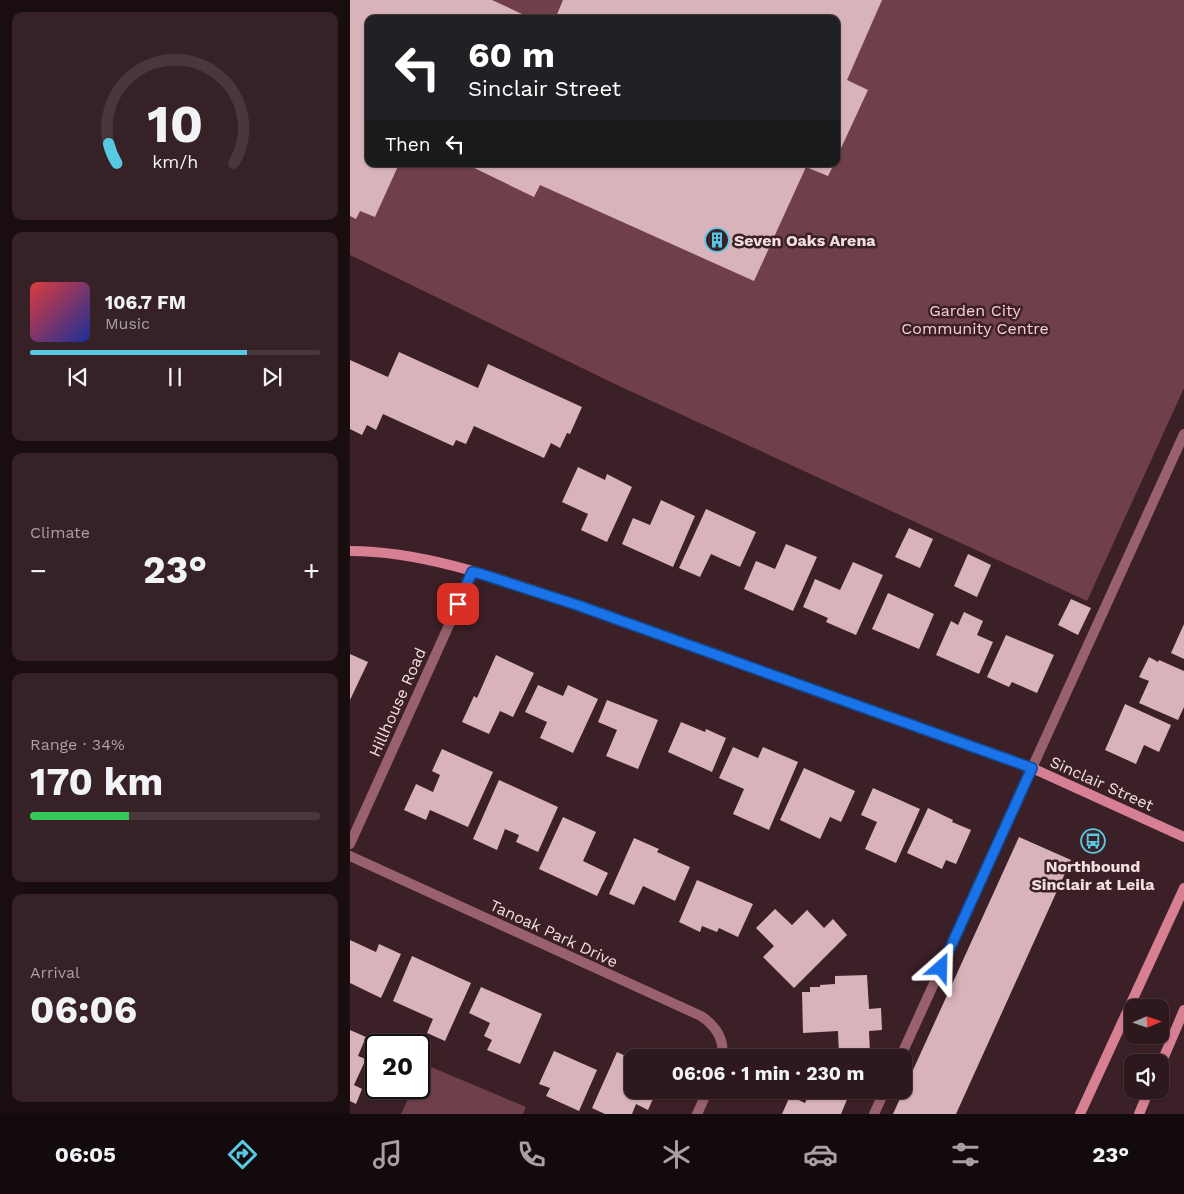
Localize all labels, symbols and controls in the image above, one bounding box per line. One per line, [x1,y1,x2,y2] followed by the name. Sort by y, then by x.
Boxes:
[468,34,555,76] text: 60 m
[385,35,450,100] icon: left
[468,76,621,101] text: Sinclair Street
[147,94,203,155] text: 10
[441,130,469,158] icon: left
[385,133,431,156] text: Then
[152,151,198,172] text: km/h
[704,227,730,253] building icon: Seven Oaks Arena
[734,231,876,250] place label: Seven Oaks Arena
[105,291,186,314] text: 106.7 FM
[901,301,1049,338] park label: Garden City Community Centre
[105,314,150,333] text: Music
[64,363,92,391] icon: previous
[161,363,189,391] icon: pause
[258,363,286,391] icon: next
[30,523,90,542] text: Climate
[143,548,207,592] text: 23°
[30,554,47,587] text: −
[303,554,320,587] text: +
[437,583,479,625] pin
[444,590,472,618] icon: arrive
[365,645,430,760] street label: Hillhouse Road
[30,735,125,754] text: Range · 34%
[1047,752,1157,815] street label: Sinclair Street
[30,760,163,804] text: 170 km
[1080,828,1106,854] bus stop icon: Northbound Sinclair at Leila
[1031,857,1155,894] place label: Northbound Sinclair at Leila
[487,895,621,971] street label: Tanoak Park Drive
[914,941,966,993] position arrow
[30,963,80,982] text: Arrival
[30,988,137,1032] text: 06:06
[1124,999,1169,1044] north arrow
[1124,999,1169,1099] map controls
[365,1034,430,1099] speed limit sign: 20
[1124,1054,1169,1099] button: sound
[672,1062,864,1085] text: 06:06 · 1 min · 230 m
[225,1137,260,1172] icon: directions
[370,1137,405,1172] icon: music
[514,1137,549,1172] icon: phone
[659,1137,694,1172] icon: climate
[803,1137,838,1172] icon: car
[948,1137,983,1172] icon: filters
[55,1142,116,1167] text: 06:05
[1092,1142,1129,1167] text: 23°

